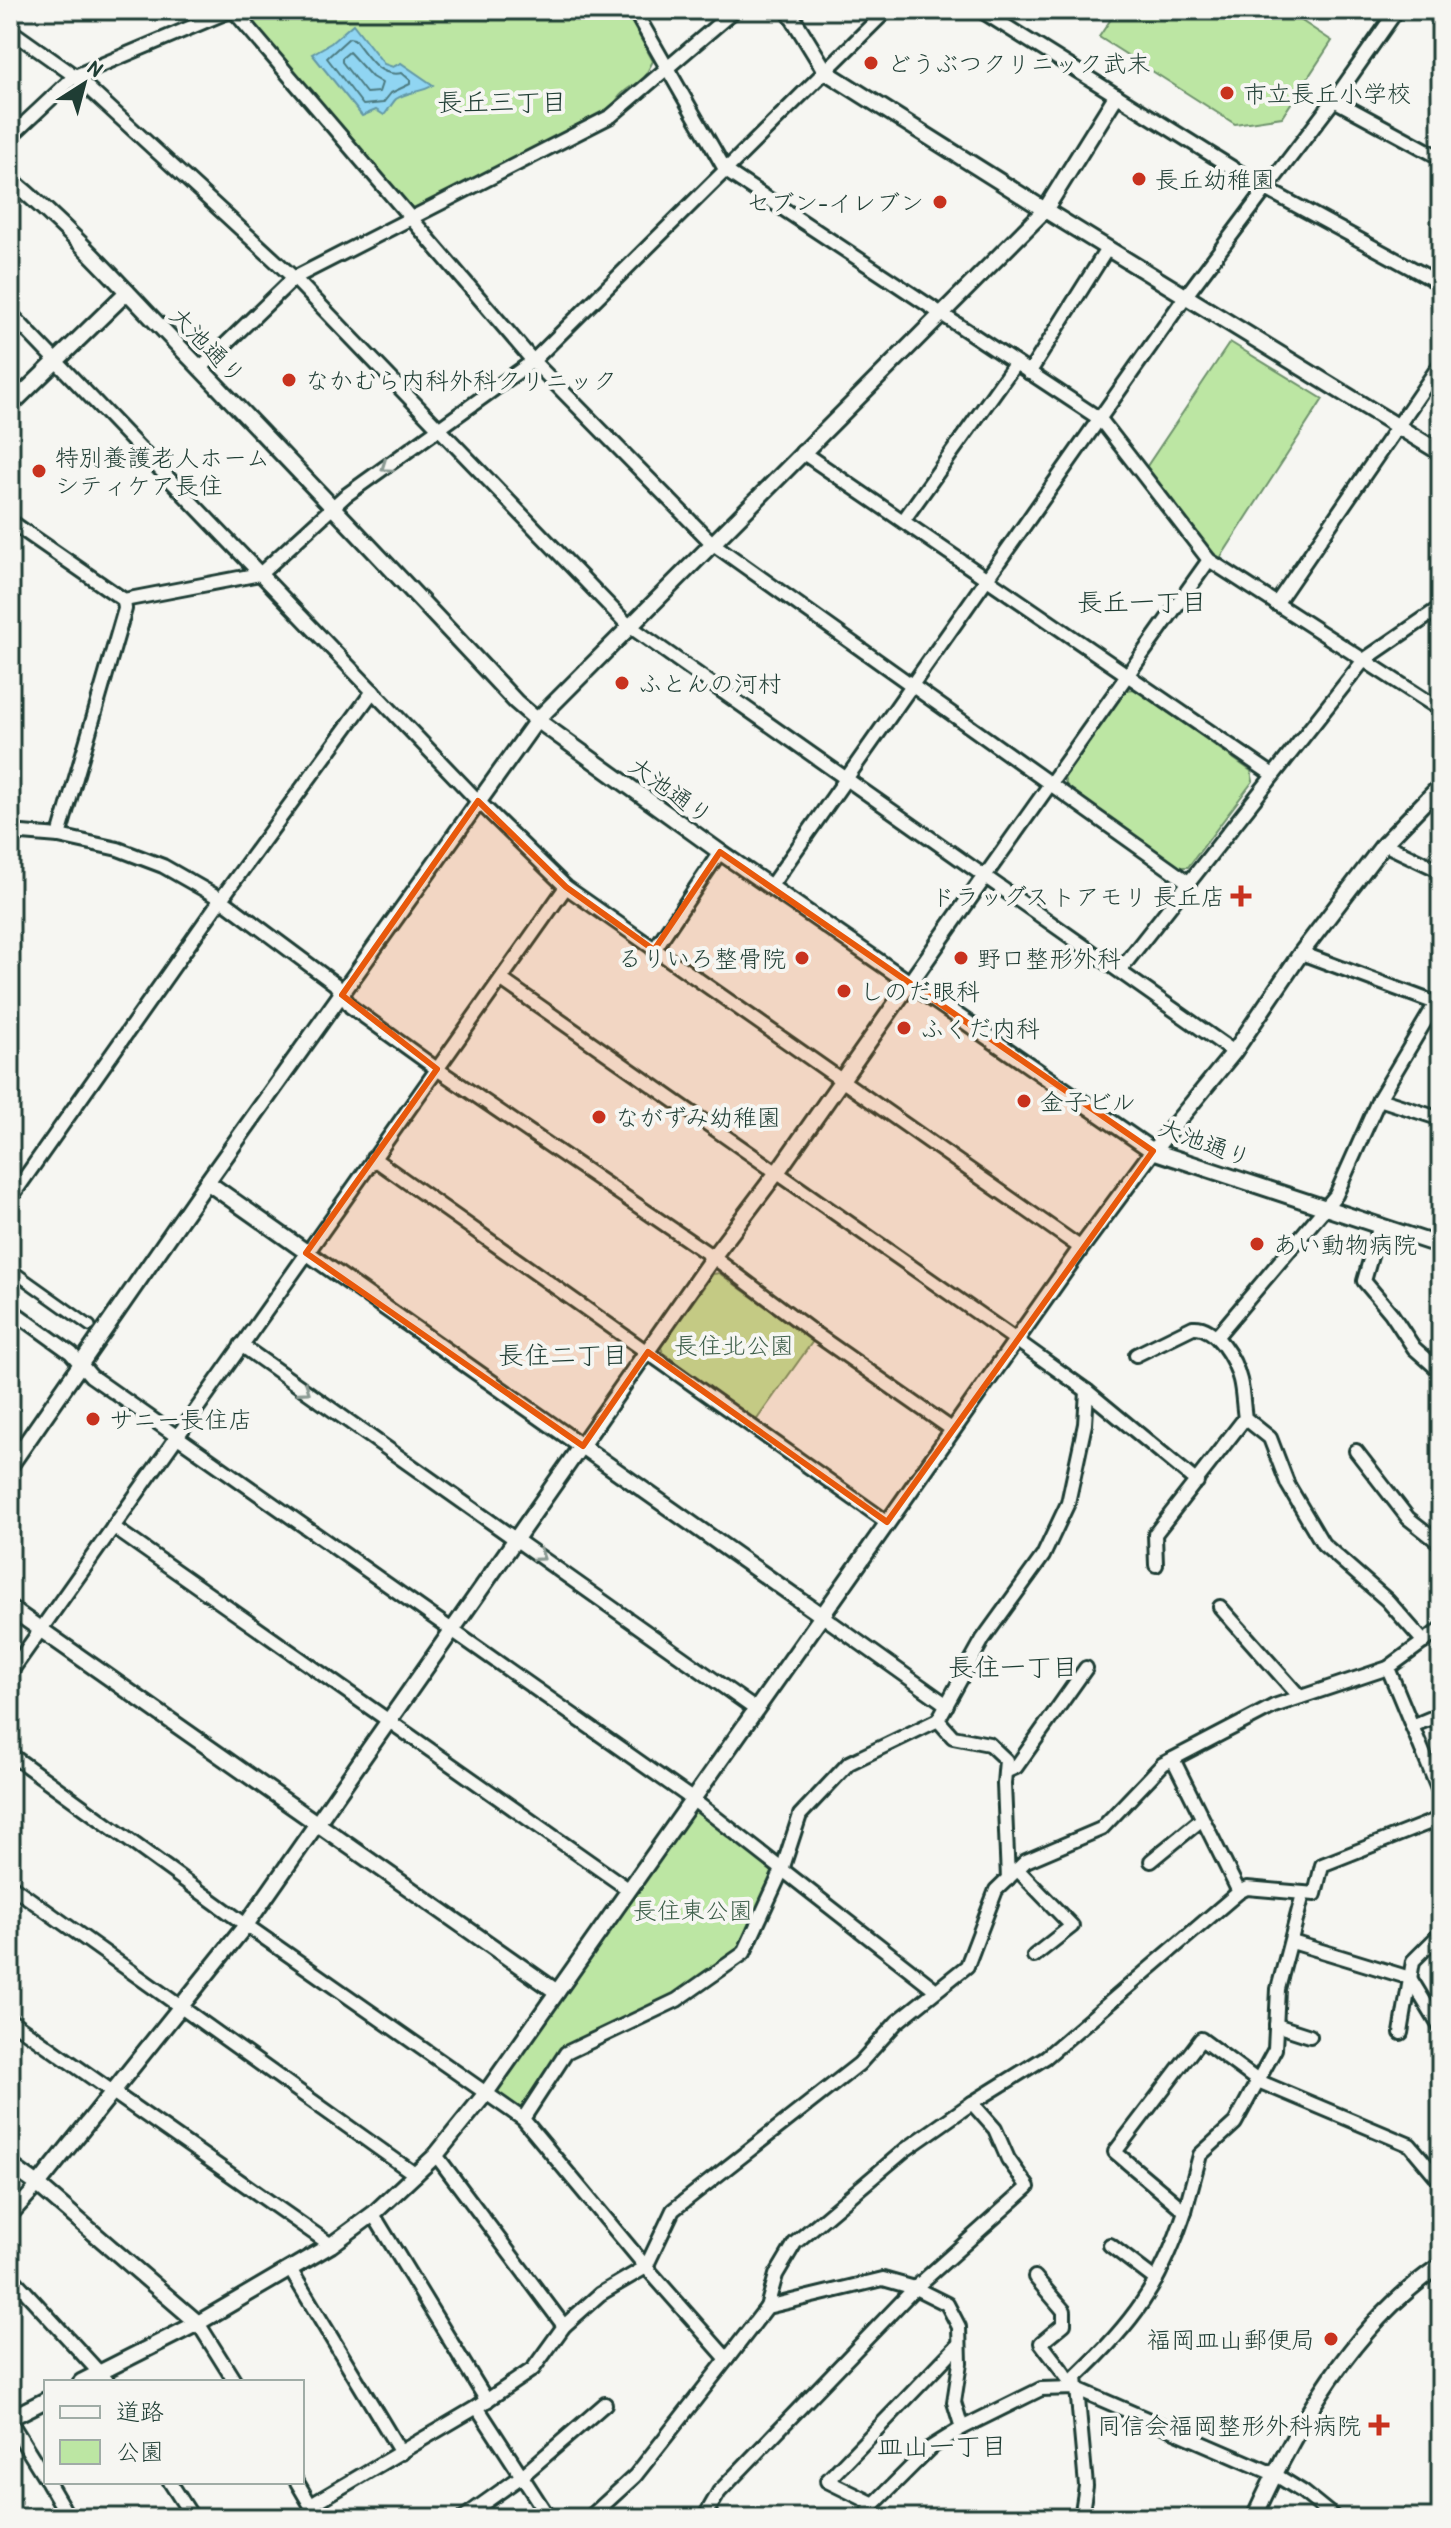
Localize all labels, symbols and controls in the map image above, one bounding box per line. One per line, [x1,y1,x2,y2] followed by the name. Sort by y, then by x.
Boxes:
[44,44,124,124] north arrow
[887,47,1151,79] place label: どうぶつクリニック武末
[82,52,110,84] text: N
[862,54,880,72] marker: どうぶつクリニック武末
[1243,77,1411,109] place label: 市立長丘小学校
[437,84,567,119] district label: 長丘三丁目
[1218,84,1236,102] marker: 市立長丘小学校
[1155,163,1275,195] place label: 長丘幼稚園
[1130,170,1148,188] marker: 長丘幼稚園
[746,186,924,218] place label: セブン-イレブン
[931,193,949,211] marker: セブン-イレブン
[163,299,253,391] street label: 大池通り
[305,364,617,396] place label: なかむら内科外科クリニック
[280,371,298,389] marker: なかむら内科外科クリニック
[55,441,270,501] place label: 特別養護老人ホーム シティケア長住
[380,457,394,472] one-way arrow
[30,462,48,480] marker: 特別養護老人ホーム シティケア長住
[1077,584,1207,619] district label: 長丘一丁目
[638,667,782,699] place label: ふとんの河村
[613,674,631,692] marker: ふとんの河村
[623,749,719,831] street label: 大池通り
[931,880,1225,912] place label: ドラッグストアモリ 長丘店
[1232,887,1250,905] marker: ドラッグストアモリ 長丘店
[618,942,786,974] place label: るりいろ整骨院
[977,942,1121,974] place label: 野口整形外科
[793,949,811,967] marker: るりいろ整骨院
[952,949,970,967] marker: 野口整形外科
[860,975,980,1007] place label: しのだ眼科
[835,982,853,1000] marker: しのだ眼科
[920,1012,1040,1044] place label: ふくだ内科
[895,1019,913,1037] marker: ふくだ内科
[1040,1085,1136,1117] place label: 金子ビル
[1015,1092,1033,1110] marker: 金子ビル
[615,1101,781,1133] place label: ながずみ幼稚園
[590,1108,608,1126] marker: ながずみ幼稚園
[1154,1111,1256,1173] street label: 大池通り
[1273,1228,1417,1260] place label: あい動物病院
[1248,1235,1266,1253] marker: あい動物病院
[674,1329,794,1361] park label: 長住北公園
[498,1337,628,1372] district label: 長住二丁目
[296,1380,311,1395] one-way arrow
[109,1403,253,1435] place label: サニー長住店
[84,1410,102,1428] marker: サニー長住店
[532,1546,546,1561] one-way arrow
[948,1649,1078,1684] district label: 長住一丁目
[633,1894,753,1926] park label: 長住東公園
[1147,2323,1315,2355] place label: 福岡皿山郵便局
[1322,2330,1340,2348] marker: 福岡皿山郵便局
[44,2380,304,2484] legend
[116,2395,164,2427] text: 道路
[1097,2409,1361,2441] place label: 同信会福岡整形外科病院
[1368,2414,1390,2436] marker: 同信会福岡整形外科病院
[877,2428,1007,2463] district label: 皿山一丁目
[116,2435,164,2467] text: 公園

